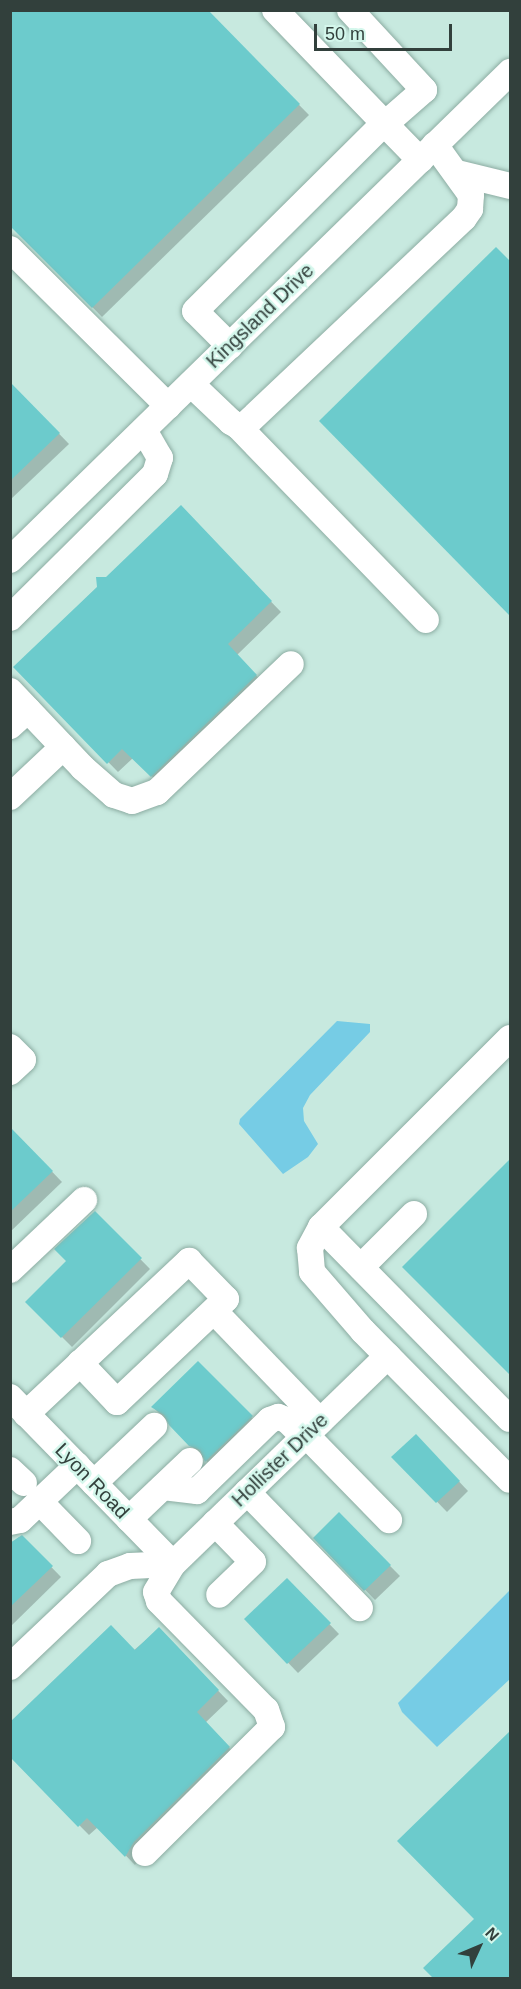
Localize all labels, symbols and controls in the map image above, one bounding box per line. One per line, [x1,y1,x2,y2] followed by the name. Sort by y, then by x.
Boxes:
[317,12,455,50] scale bar
[325,24,365,44] text: 50 m
[201,259,319,373] street label: Kingsland Drive
[227,1408,333,1512] street label: Hollister Drive
[50,1438,134,1524] street label: Lyon Road
[449,1917,509,1977] north arrow
[482,1924,502,1944] text: N

